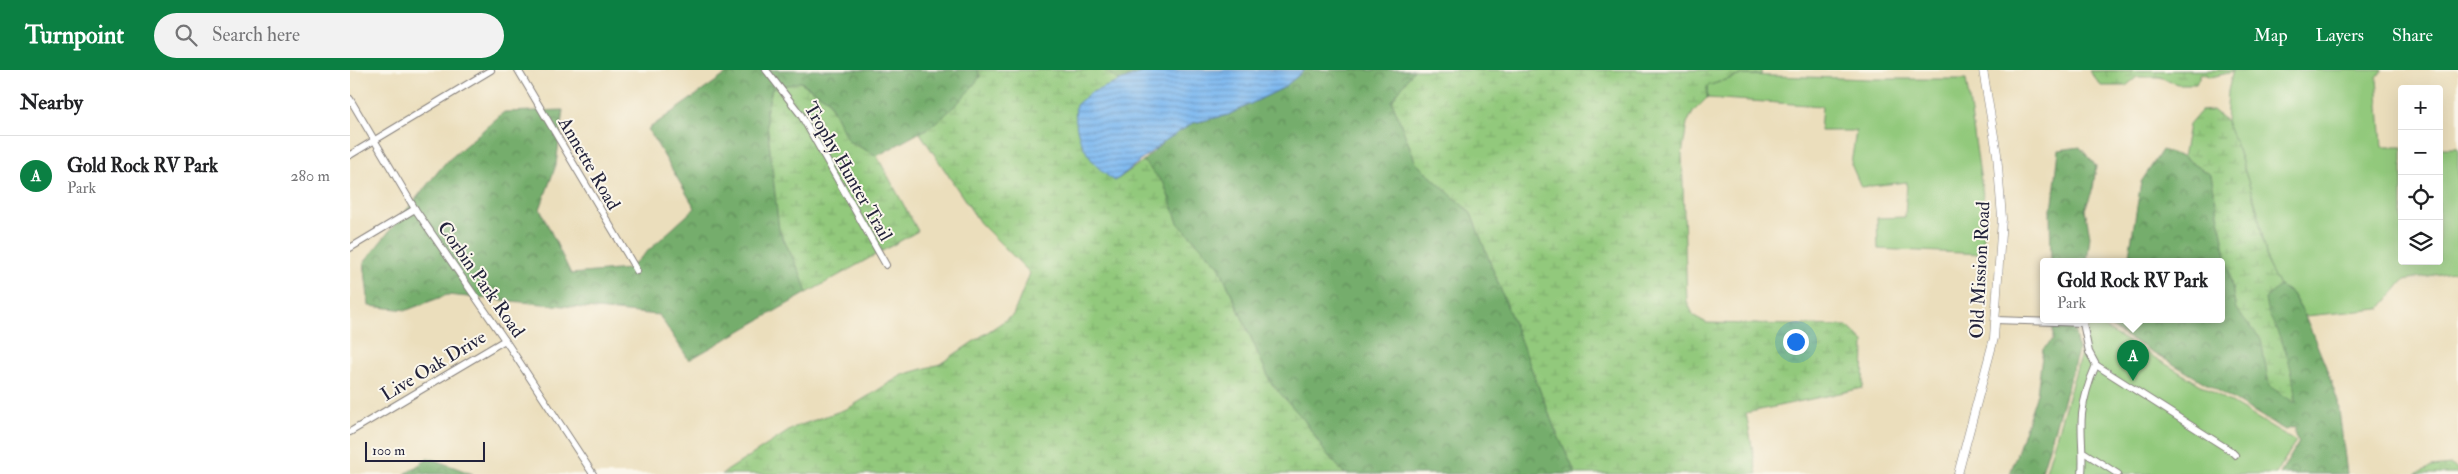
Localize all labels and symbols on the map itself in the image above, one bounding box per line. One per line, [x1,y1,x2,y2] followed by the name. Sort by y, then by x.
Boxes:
[798,98,898,246] street label: Trophy Hunter Trail
[552,112,626,215] street label: Annette Road
[1964,200,1996,339] street label: Old Mission Road
[432,217,531,343] street label: Corbin Park Road
[377,325,491,407] street label: Live Oak Drive
[1783,329,1809,355] your location
[2117,340,2149,381] pin: A
[365,439,485,462] scale bar

